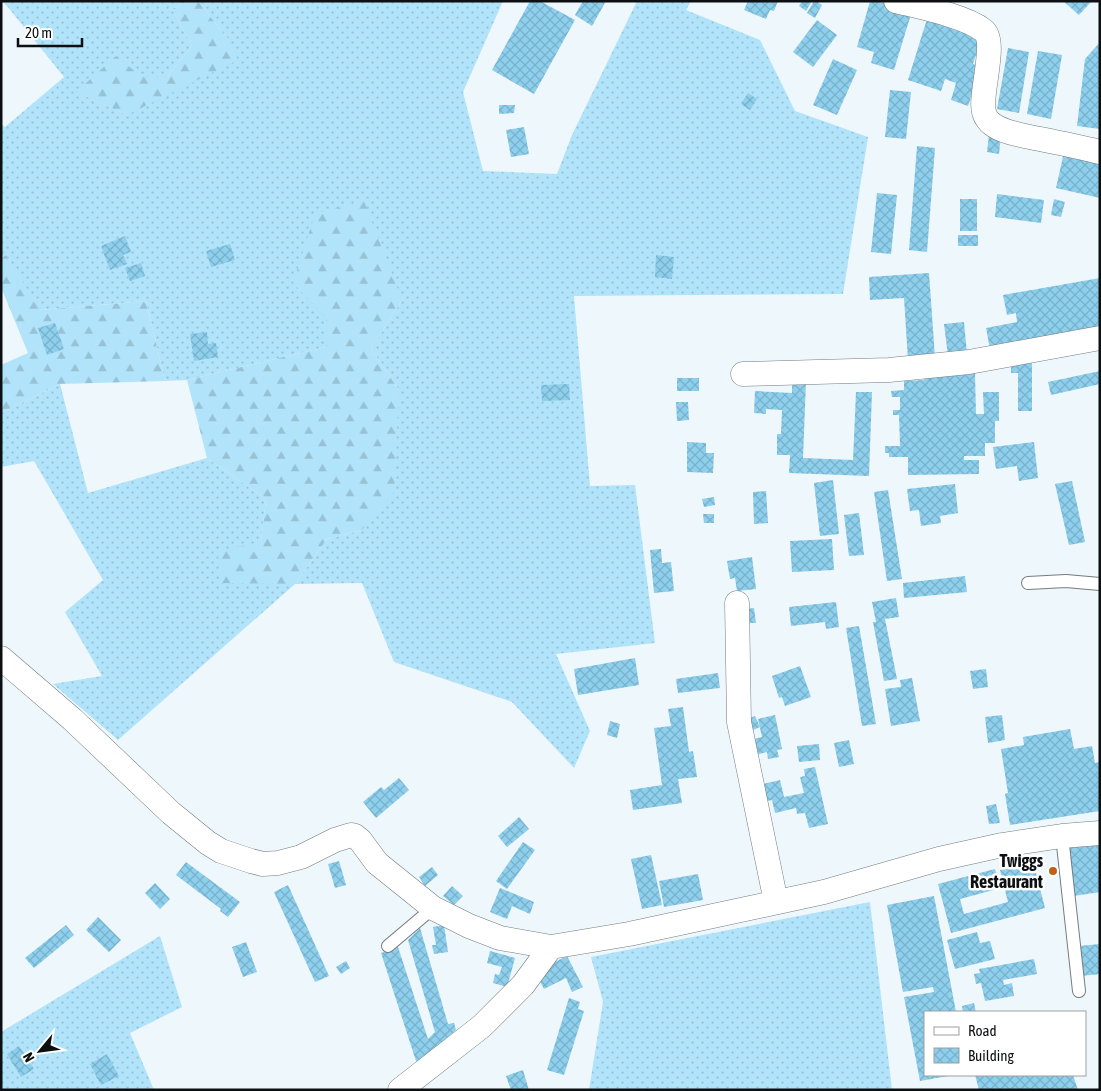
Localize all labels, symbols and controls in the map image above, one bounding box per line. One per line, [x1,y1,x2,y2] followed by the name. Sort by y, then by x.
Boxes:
[18,15,81,47] scale bar
[25,24,52,41] text: 20 m
[970,850,1044,892] place label: Twiggs Restaurant
[1047,865,1059,877] marker: Twiggs Restaurant
[924,1011,1086,1076] legend
[968,1022,997,1039] text: Road
[15,1026,65,1076] north arrow
[968,1047,1014,1064] text: Building
[20,1050,38,1065] text: N

